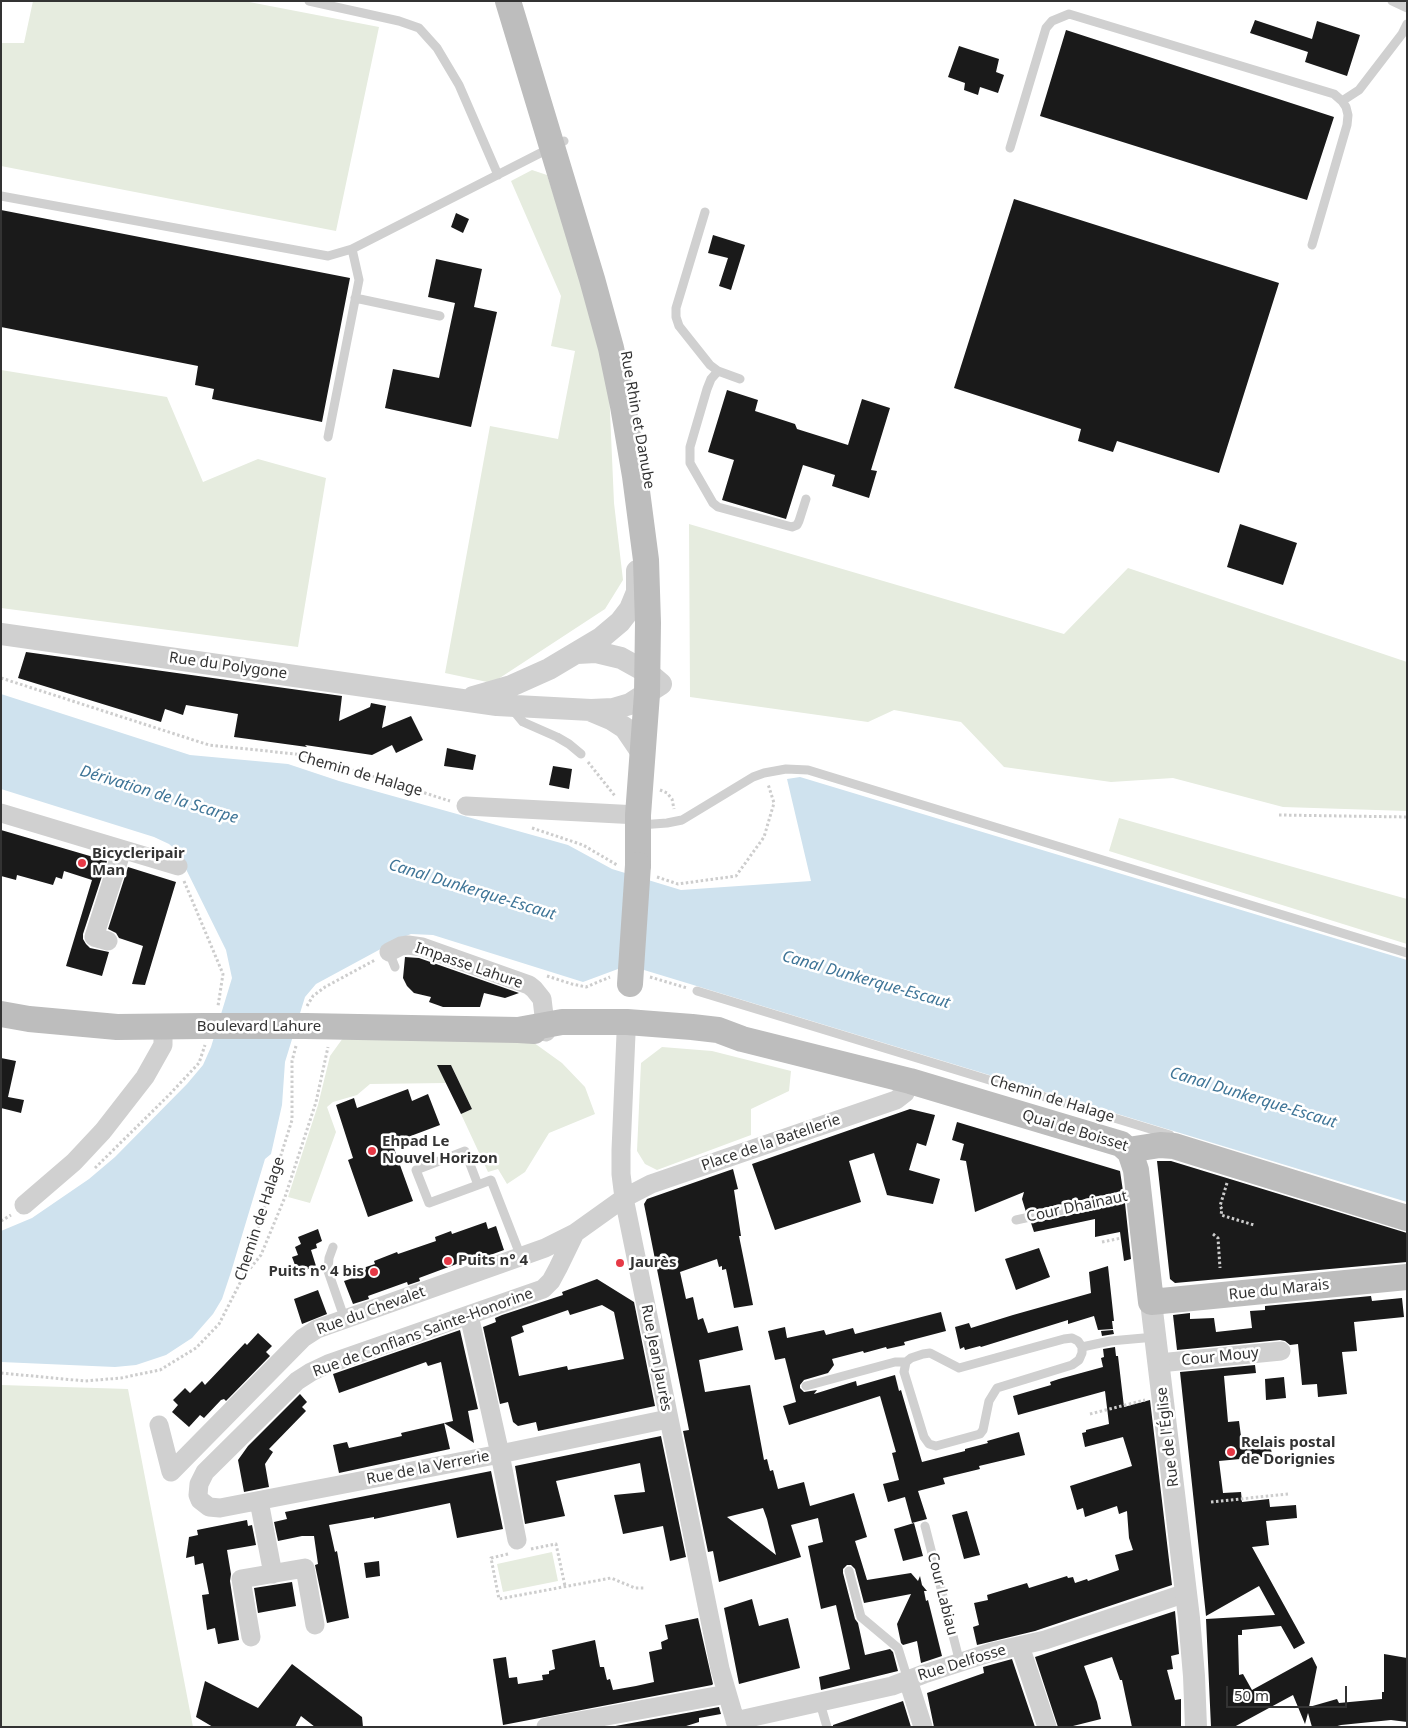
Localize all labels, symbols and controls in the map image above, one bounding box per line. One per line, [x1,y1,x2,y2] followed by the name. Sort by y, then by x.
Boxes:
[616,350,658,490] street label: Rue Rhin et Danube
[168,649,288,683] street label: Rue du Polygone
[295,748,425,800] street label: Chemin de Halage
[78,762,240,828] water label: Dérivation de la Scarpe
[92,845,185,880] place label: Bicycleripair Man
[386,855,558,925] water label: Canal Dunkerque-Escaut
[76,857,88,869] marker: Bicycleripair Man
[413,939,525,993] street label: Impasse Lahure
[780,947,952,1013] water label: Canal Dunkerque-Escaut
[197,1018,321,1036] street label: Boulevard Lahure
[1167,1063,1339,1133] water label: Canal Dunkerque-Escaut
[988,1071,1116,1127] street label: Chemin de Halage
[1020,1106,1130,1156] street label: Quai de Boisset
[699,1111,843,1175] street label: Place de la Batellerie
[382,1133,498,1168] place label: Ehpad Le Nouvel Horizon
[366,1145,378,1157] marker: Ehpad Le Nouvel Horizon
[231,1155,289,1283] street label: Chemin de Halage
[1025,1188,1129,1226] street label: Cour Dhainaut
[458,1252,528,1270] place label: Puits n° 4
[630,1254,677,1272] place label: Jaurès
[442,1255,454,1267] marker: Puits n° 4
[614,1257,626,1269] marker: Jaurès
[269,1263,364,1281] place label: Puits n° 4 bis
[368,1266,380,1278] marker: Puits n° 4 bis
[1228,1276,1330,1304] street label: Rue du Marais
[314,1283,428,1339] street label: Rue du Chevalet
[310,1285,536,1381] street label: Rue de Conflans Sainte-Honorine
[637,1303,675,1413] street label: Rue Jean Jaurès
[1181,1344,1259,1370] street label: Cour Mouy
[1153,1386,1183,1488] street label: Rue de l'Église
[1241,1434,1336,1469] place label: Relais postal de Dorignies
[1225,1446,1237,1458] marker: Relais postal de Dorignies
[365,1447,491,1489] street label: Rue de la Verrerie
[923,1551,961,1637] street label: Cour Labiau
[916,1641,1008,1685] street label: Rue Delfosse
[1228,1676,1349,1708] scale bar
[1234,1685,1269,1705] text: 50 m

